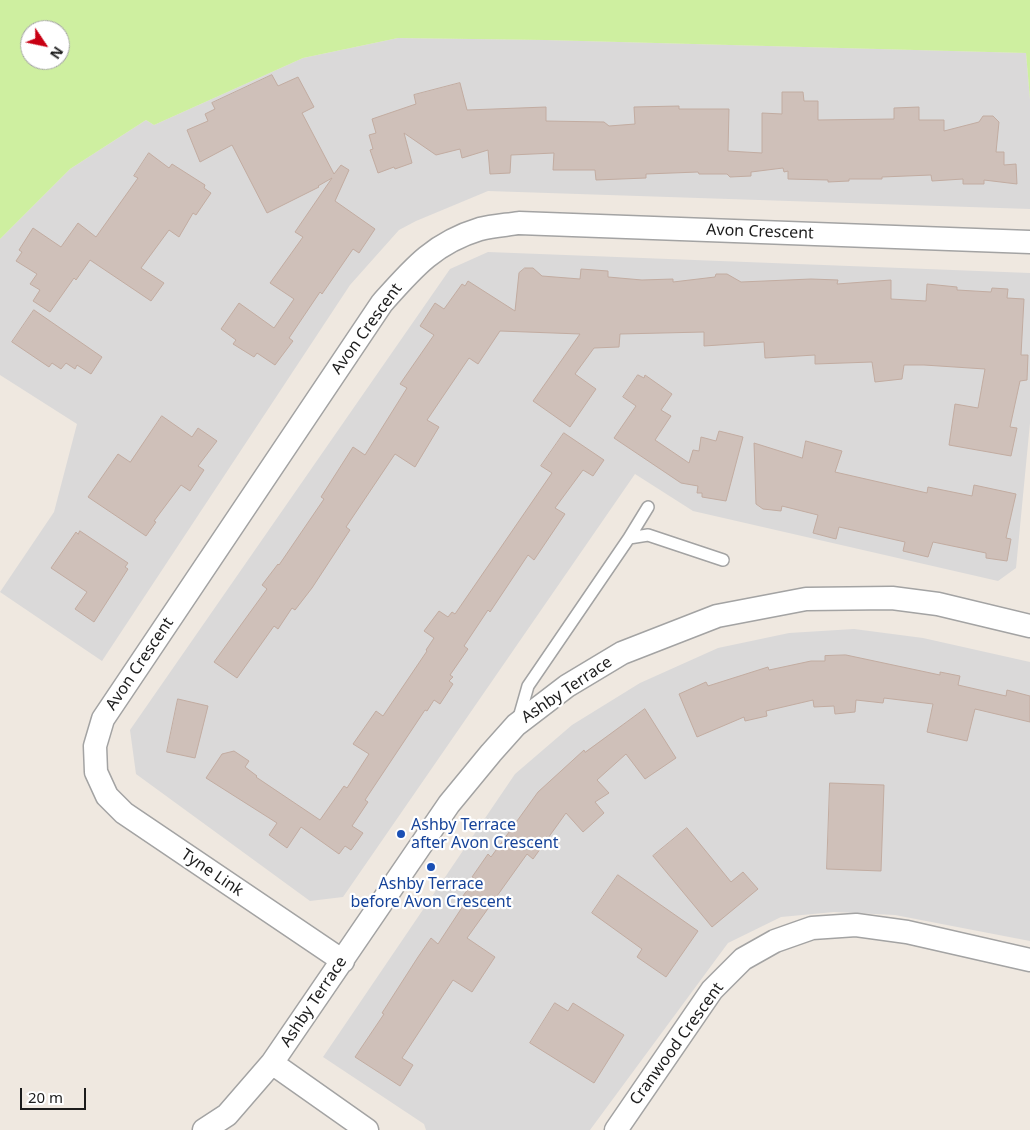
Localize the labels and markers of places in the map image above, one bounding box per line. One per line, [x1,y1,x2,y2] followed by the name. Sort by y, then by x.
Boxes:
[411,815,559,853] place label: Ashby Terrace after Avon Crescent
[395,828,407,840] marker: Ashby Terrace after Avon Crescent
[425,861,437,873] marker: Ashby Terrace before Avon Crescent
[350,874,512,912] place label: Ashby Terrace before Avon Crescent

